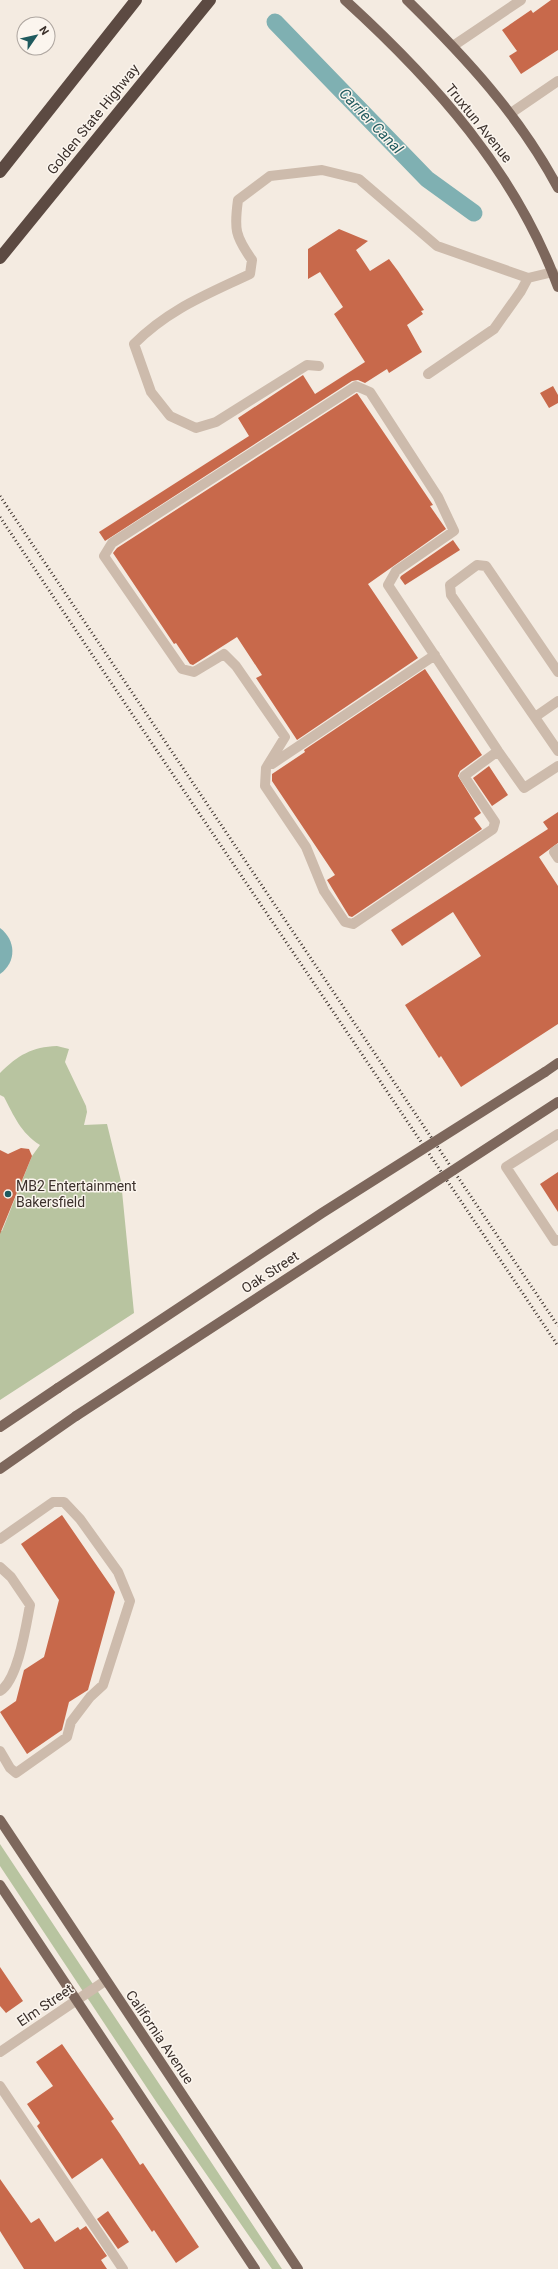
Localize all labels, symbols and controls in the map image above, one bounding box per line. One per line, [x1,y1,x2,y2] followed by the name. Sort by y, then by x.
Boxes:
[16,16,56,56] north arrow
[36,24,52,38] text: N
[44,60,143,177] street label: Golden State Highway
[442,80,516,166] street label: Truxtun Avenue
[335,85,407,158] water label: Carrier Canal
[16,1178,137,1210] place label: MB2 Entertainment Bakersfield
[3,1189,13,1199] marker: MB2 Entertainment Bakersfield
[238,1247,302,1296] street label: Oak Street
[14,1980,76,2030] street label: Elm Street
[123,1987,197,2087] street label: California Avenue

